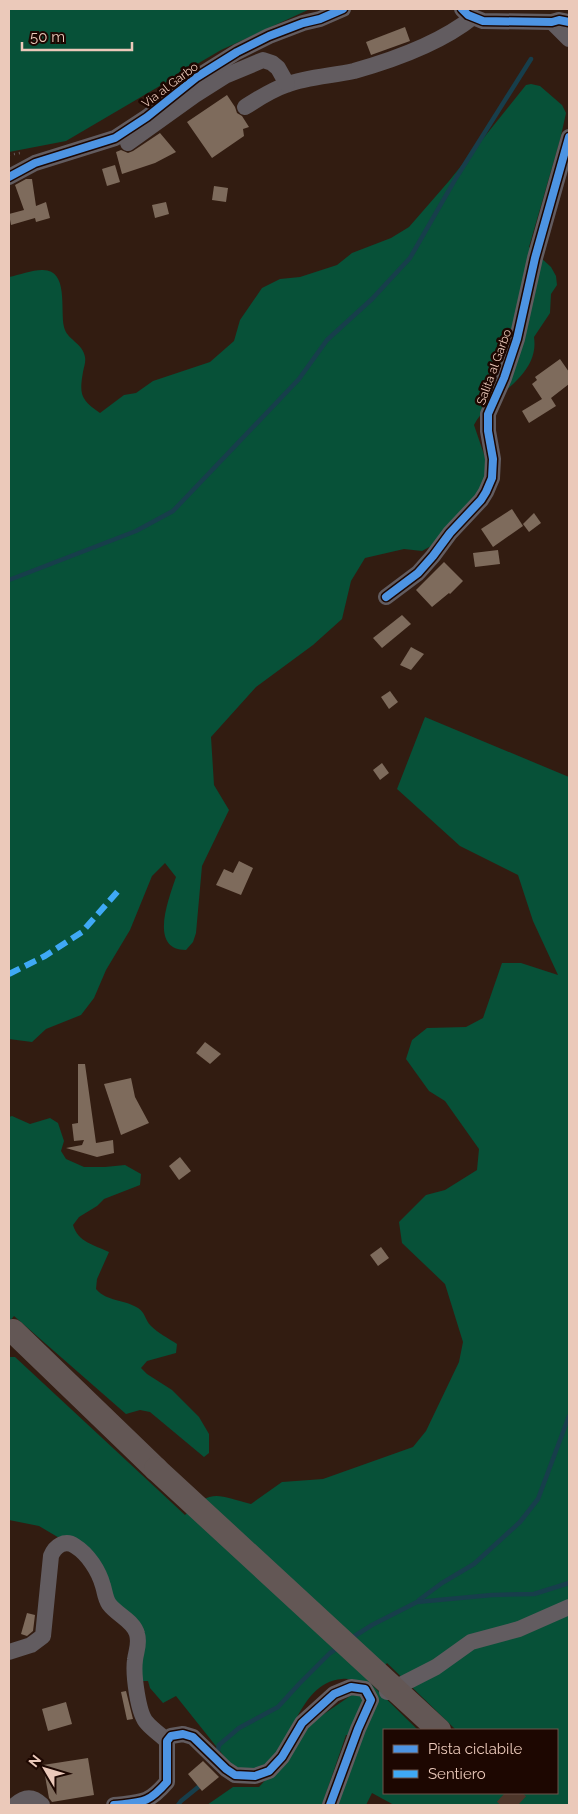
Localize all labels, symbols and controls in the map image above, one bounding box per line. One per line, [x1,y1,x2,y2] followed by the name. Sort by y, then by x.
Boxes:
[22,20,132,52] scale bar
[30,28,65,46] text: 50 m
[139,59,201,111] street label: Via al Garbo
[474,327,514,407] street label: Salita al Garbo
[383,1729,558,1794] legend
[428,1740,522,1758] text: Pista ciclabile
[20,1744,70,1794] north arrow
[25,1752,44,1770] text: N
[428,1765,486,1783] text: Sentiero

